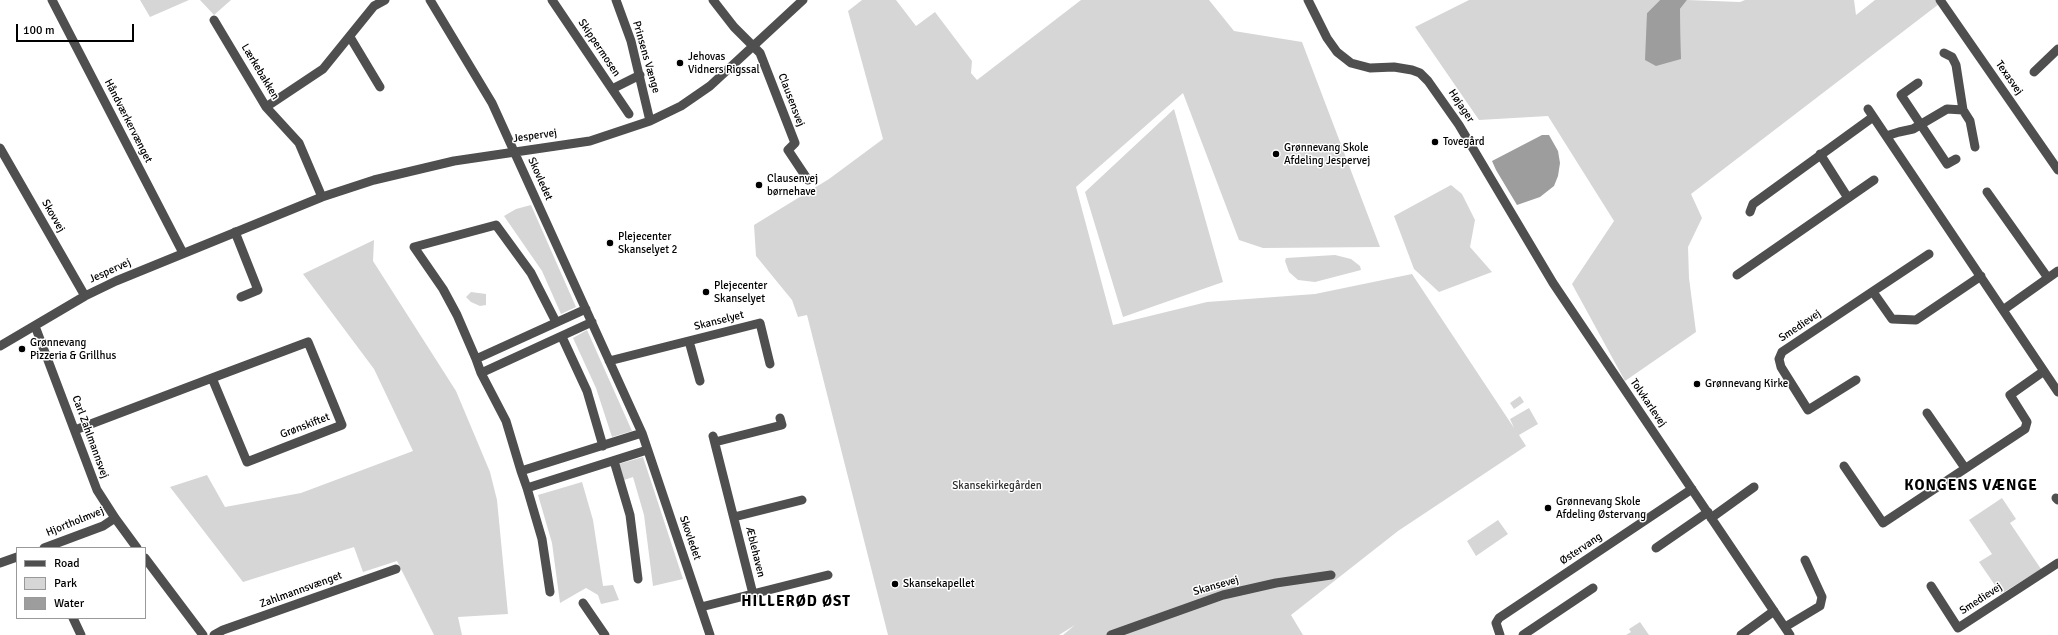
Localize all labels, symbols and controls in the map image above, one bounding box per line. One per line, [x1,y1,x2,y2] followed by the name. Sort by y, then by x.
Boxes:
[18,16,136,42] scale bar
[575,17,623,79] street label: Skippermosen
[629,19,663,95] street label: Prinsens Vænge
[23,23,55,38] text: 100 m
[238,42,282,102] street label: Lærkebakken
[688,50,760,76] place label: Jehovas Vidners Rigssal
[675,58,685,68] marker: Jehovas Vidners Rigssal
[1992,58,2026,98] street label: Texasvej
[775,71,807,129] street label: Clausensvej
[101,77,155,165] street label: Håndværkervænget
[1445,87,1477,125] street label: Højager
[512,126,558,146] street label: Jespervej
[1443,135,1485,149] place label: Tovegård
[1430,137,1440,147] marker: Tovegård
[1284,141,1370,167] place label: Grønnevang Skole Afdeling Jespervej
[1271,149,1281,159] marker: Grønnevang Skole Afdeling Jespervej
[525,155,555,203] street label: Skovledet
[767,172,818,198] place label: Clausenvej børnehave
[754,180,764,190] marker: Clausenvej børnehave
[38,197,68,235] street label: Skovvej
[618,230,677,256] place label: Plejecenter Skanselyet 2
[605,238,615,248] marker: Plejecenter Skanselyet 2
[87,256,133,286] street label: Jespervej
[714,279,767,305] place label: Plejecenter Skanselyet
[701,287,711,297] marker: Plejecenter Skanselyet
[1776,307,1824,345] street label: Smedievej
[693,308,745,334] street label: Skanselyet
[30,336,116,362] place label: Grønnevang Pizzeria & Grillhus
[17,344,27,354] marker: Grønnevang Pizzeria & Grillhus
[1627,376,1669,430] street label: Tolvkarlevej
[1705,377,1788,391] place label: Grønnevang Kirke
[1692,379,1702,389] marker: Grønnevang Kirke
[69,394,111,480] street label: Carl Zahlmannsvej
[278,410,332,442] street label: Grønskiftet
[1904,477,2038,495] district label: KONGENS VÆNGE
[952,479,1042,493] park label: Skansekirkegården
[1556,495,1646,521] place label: Grønnevang Skole Afdeling Østervang
[1543,503,1553,513] marker: Grønnevang Skole Afdeling Østervang
[44,504,106,540] street label: Hjortholmvej
[676,514,704,562] street label: Skovledet
[742,525,768,579] street label: Æblehaven
[1557,530,1605,568] street label: Østervang
[16,547,146,619] legend
[54,556,80,571] text: Road
[258,569,344,611] street label: Zahlmannsvænget
[1192,573,1240,599] street label: Skansevej
[54,576,77,591] text: Park
[903,577,975,591] place label: Skansekapellet
[890,579,900,589] marker: Skansekapellet
[1957,580,2005,618] street label: Smedievej
[741,593,851,611] district label: HILLERØD ØST
[54,596,84,611] text: Water

